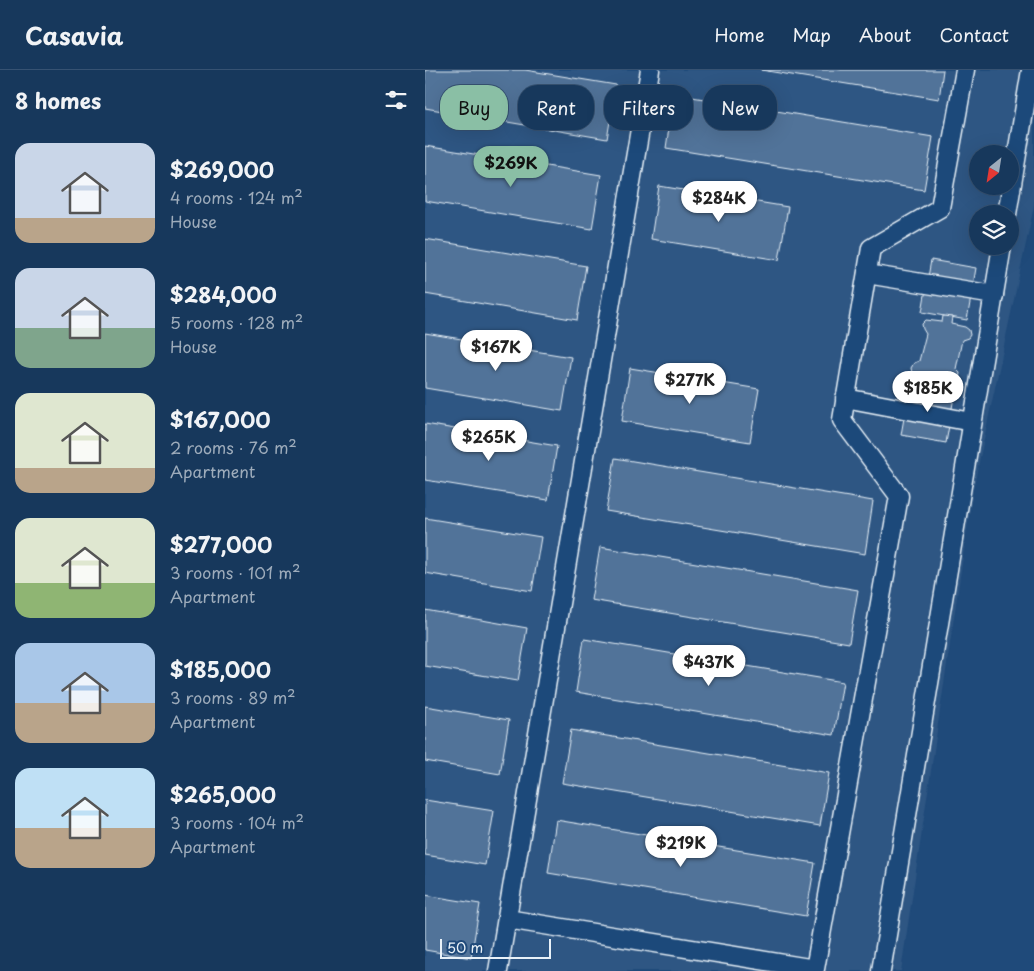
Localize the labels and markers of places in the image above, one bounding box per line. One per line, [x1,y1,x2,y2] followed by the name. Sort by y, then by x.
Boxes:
[476,146,546,188] pin: $269K
[684,180,754,223] pin: $284K
[461,330,531,372] pin: $167K
[655,362,725,405] pin: $277K
[893,370,963,413] pin: $185K
[454,420,524,462] pin: $265K
[674,644,744,687] pin: $437K
[646,826,716,868] pin: $219K

